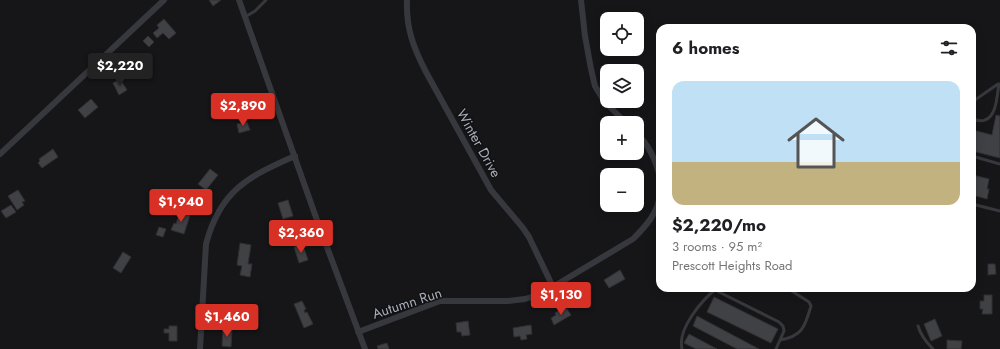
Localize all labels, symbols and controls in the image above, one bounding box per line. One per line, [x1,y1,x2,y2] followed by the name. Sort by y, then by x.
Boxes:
[600,12,644,212] map controls
[600,12,644,56] button: locate
[672,36,740,60] text: 6 homes
[938,37,960,59] icon: filters
[87,53,153,87] pin: $2,220
[97,56,143,75] text: $2,220
[600,64,644,108] button: layers
[210,93,276,127] pin: $2,890
[220,96,266,115] text: $2,890
[452,105,506,181] street label: Winter Drive
[780,107,852,179] icon: home
[600,116,644,160] button: +
[600,168,644,212] button: −
[148,189,214,223] pin: $1,940
[158,192,204,211] text: $1,940
[672,213,766,237] text: $2,220/mo
[268,220,334,254] pin: $2,360
[278,223,324,242] text: $2,360
[672,237,762,256] text: 3 rooms · 95 m²
[672,256,792,275] text: Prescott Heights Road
[370,282,444,324] street label: Autumn Run
[528,282,594,316] pin: $1,130
[540,285,582,304] text: $1,130
[194,304,260,338] pin: $1,460
[204,307,250,326] text: $1,460

